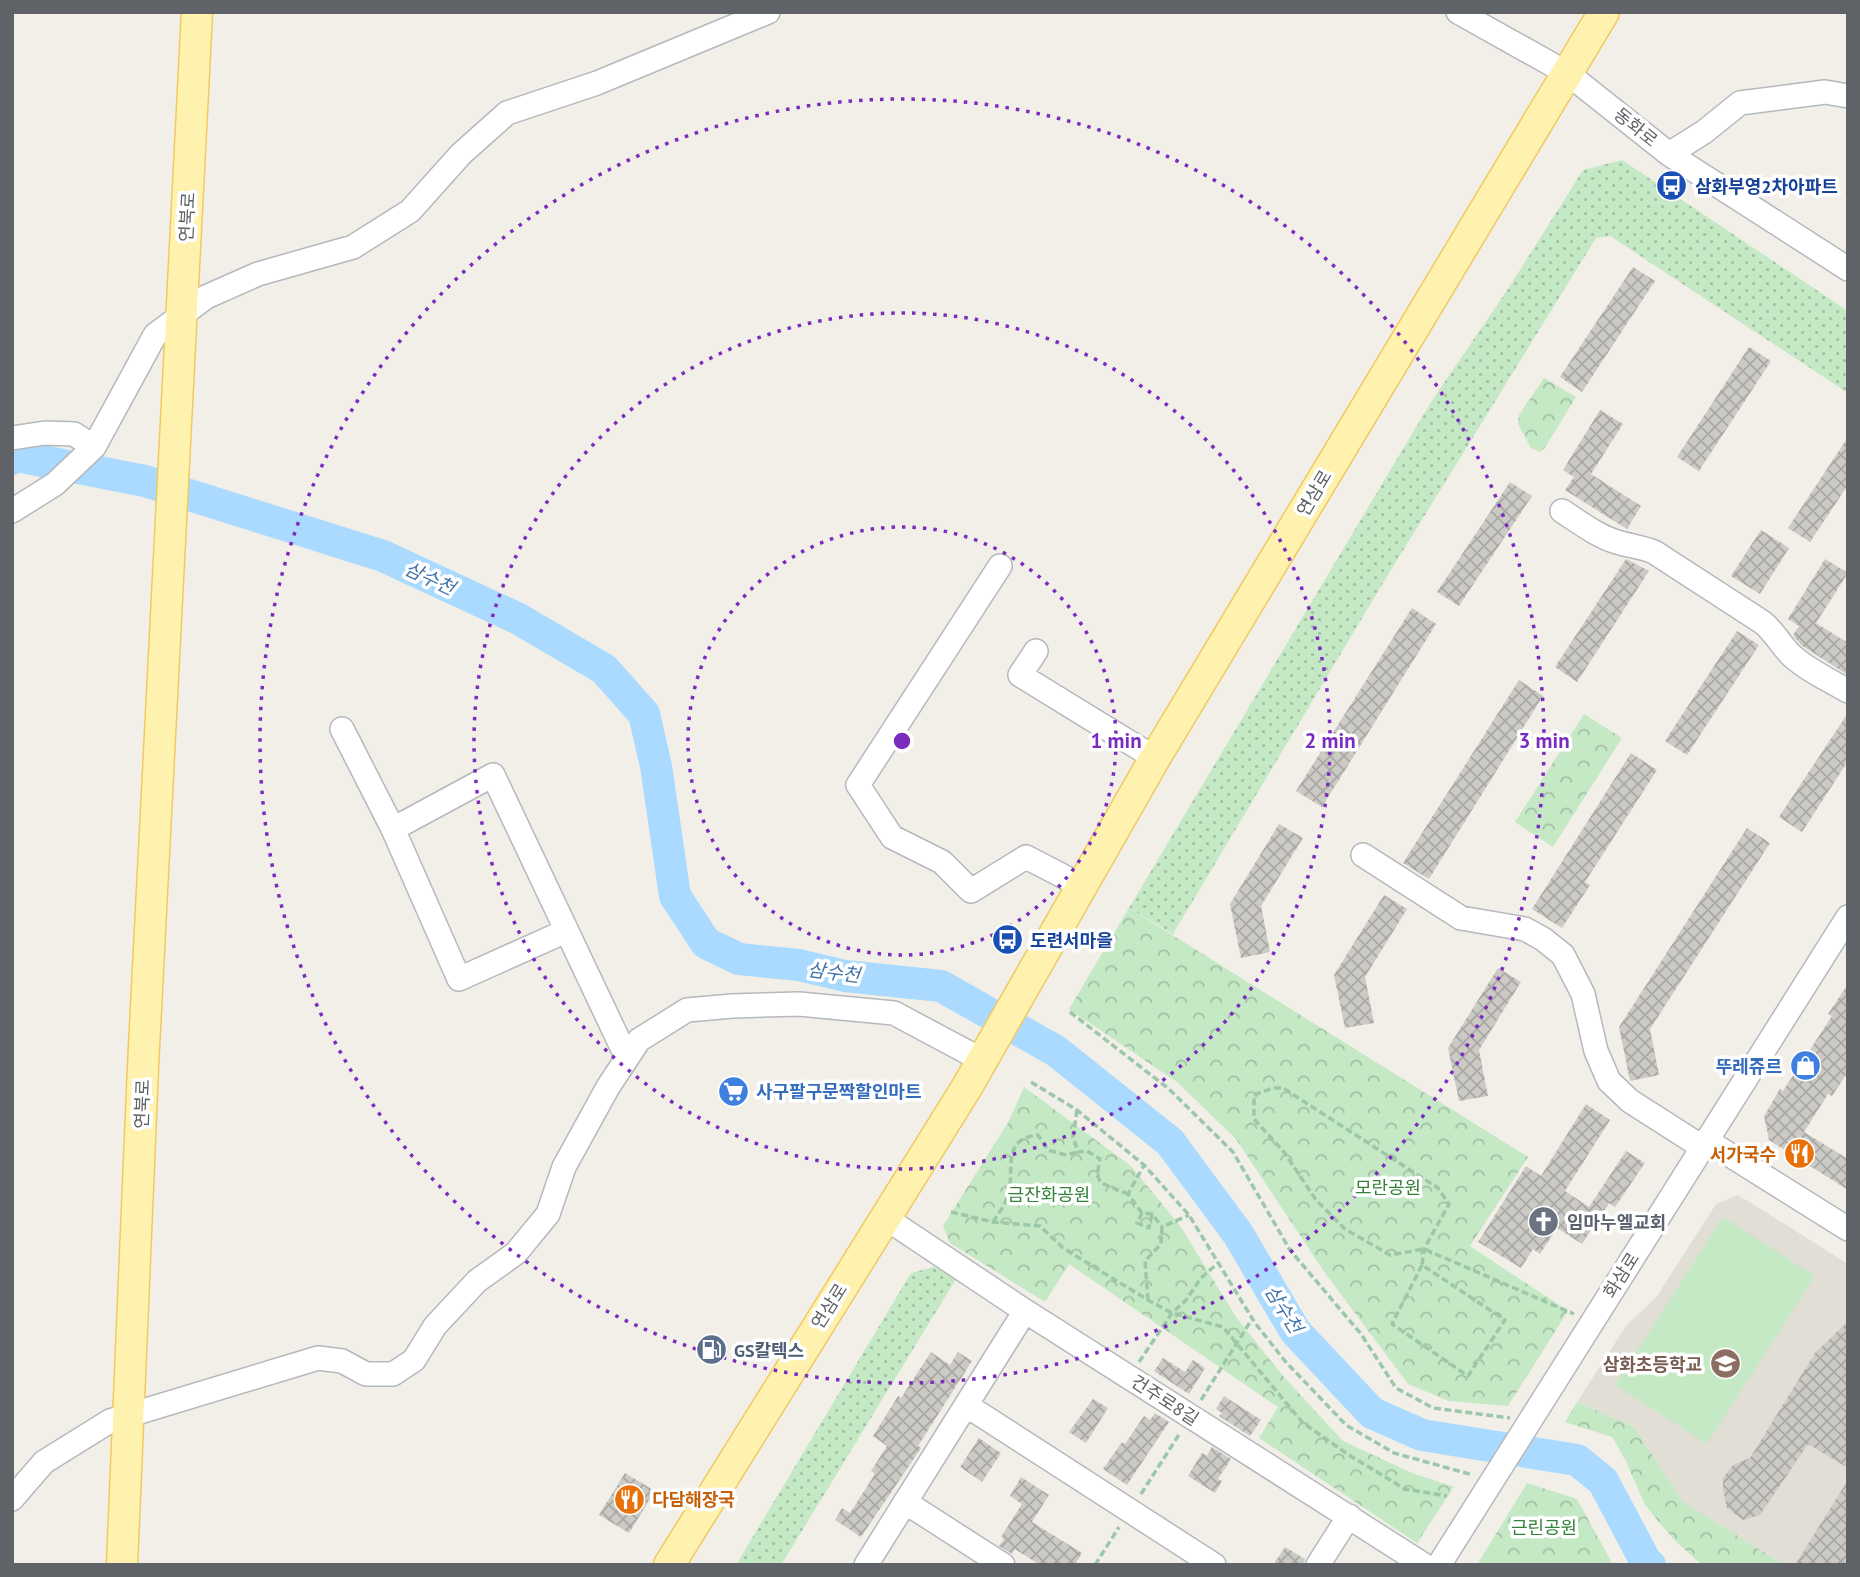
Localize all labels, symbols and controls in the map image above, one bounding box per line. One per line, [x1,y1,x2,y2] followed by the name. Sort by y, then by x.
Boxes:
[1609,102,1663,152] street label: 동화로
[1655,169,1689,203] bus stop icon: 삼화부영2차아파트
[1695,175,1838,198] place label: 삼화부영2차아파트
[174,192,200,242] street label: 연북로
[1291,466,1337,520] street label: 연삼로
[401,556,460,601] water label: 삼수천
[1090,727,1142,754] text: 1 min
[1304,727,1356,754] text: 2 min
[1518,727,1570,754] text: 3 min
[890,729,914,753] centre of rings
[990,923,1024,957] bus stop icon: 도련서마을
[1030,929,1113,952] place label: 도련서마을
[807,957,863,987] water label: 삼수천
[1788,1049,1822,1083] shop icon: 뚜레쥬르
[1716,1055,1782,1078] place label: 뚜레쥬르
[716,1074,750,1108] supermarket icon: 사구팔구문짝할인마트
[130,1079,154,1129] street label: 연북로
[756,1080,922,1103] place label: 사구팔구문짝할인마트
[1782,1137,1816,1171] restaurant icon: 서가국수
[1710,1143,1776,1166] place label: 서가국수
[1355,1176,1421,1199] park label: 모란공원
[1008,1183,1090,1206] park label: 금잔화공원
[1527,1205,1561,1239] church icon: 임마누엘교회
[1567,1211,1666,1234] place label: 임마누엘교회
[1598,1248,1644,1302] street label: 화삼로
[806,1279,852,1333] street label: 연삼로
[1260,1280,1309,1339] water label: 삼수천
[694,1333,728,1367] fuel station icon: GS칼텍스
[734,1339,804,1362] place label: GS칼텍스
[1708,1347,1742,1381] school or university icon: 삼화초등학교
[1603,1353,1702,1376] place label: 삼화초등학교
[1127,1370,1203,1430] street label: 건주로8길
[612,1482,646,1516] restaurant icon: 다담해장국
[652,1488,735,1511] place label: 다담해장국
[1511,1516,1577,1539] park label: 근린공원

